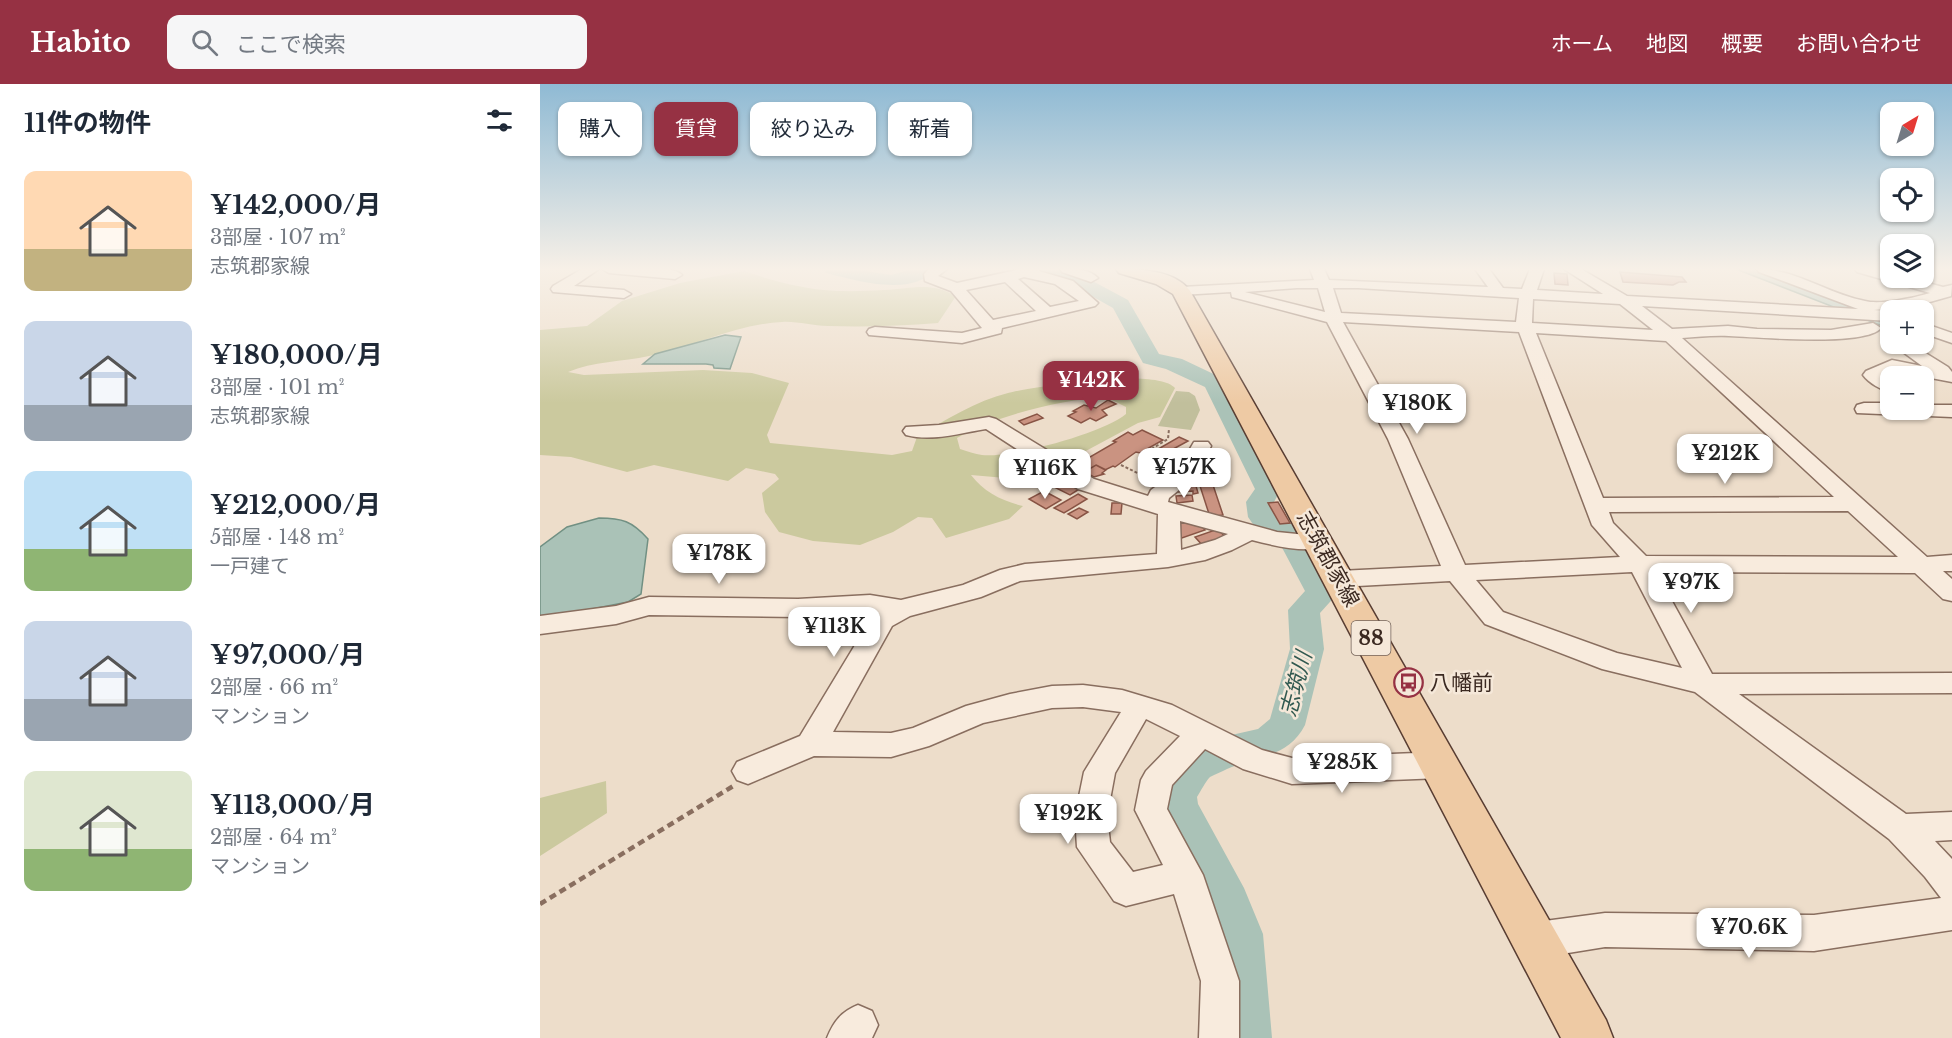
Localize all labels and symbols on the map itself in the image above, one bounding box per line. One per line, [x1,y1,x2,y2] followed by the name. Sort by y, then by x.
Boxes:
[1880,102,1934,156] north arrow
[1049,361,1133,412] pin: ¥142K
[1375,384,1459,435] pin: ¥180K
[1683,434,1767,485] pin: ¥212K
[1142,448,1226,499] pin: ¥157K
[1003,449,1087,500] pin: ¥116K
[1291,507,1365,611] street label: 志筑郡家線
[677,534,761,585] pin: ¥178K
[1655,563,1727,614] pin: ¥97K
[792,607,876,658] pin: ¥113K
[1352,621,1390,655] road number: 88
[1274,647,1318,719] water label: 志筑川
[1393,667,1425,699] bus stop icon: 八幡前
[1430,670,1493,696] place label: 八幡前
[1300,743,1384,794] pin: ¥285K
[1026,794,1110,845] pin: ¥192K
[1700,908,1798,959] pin: ¥70.6K

